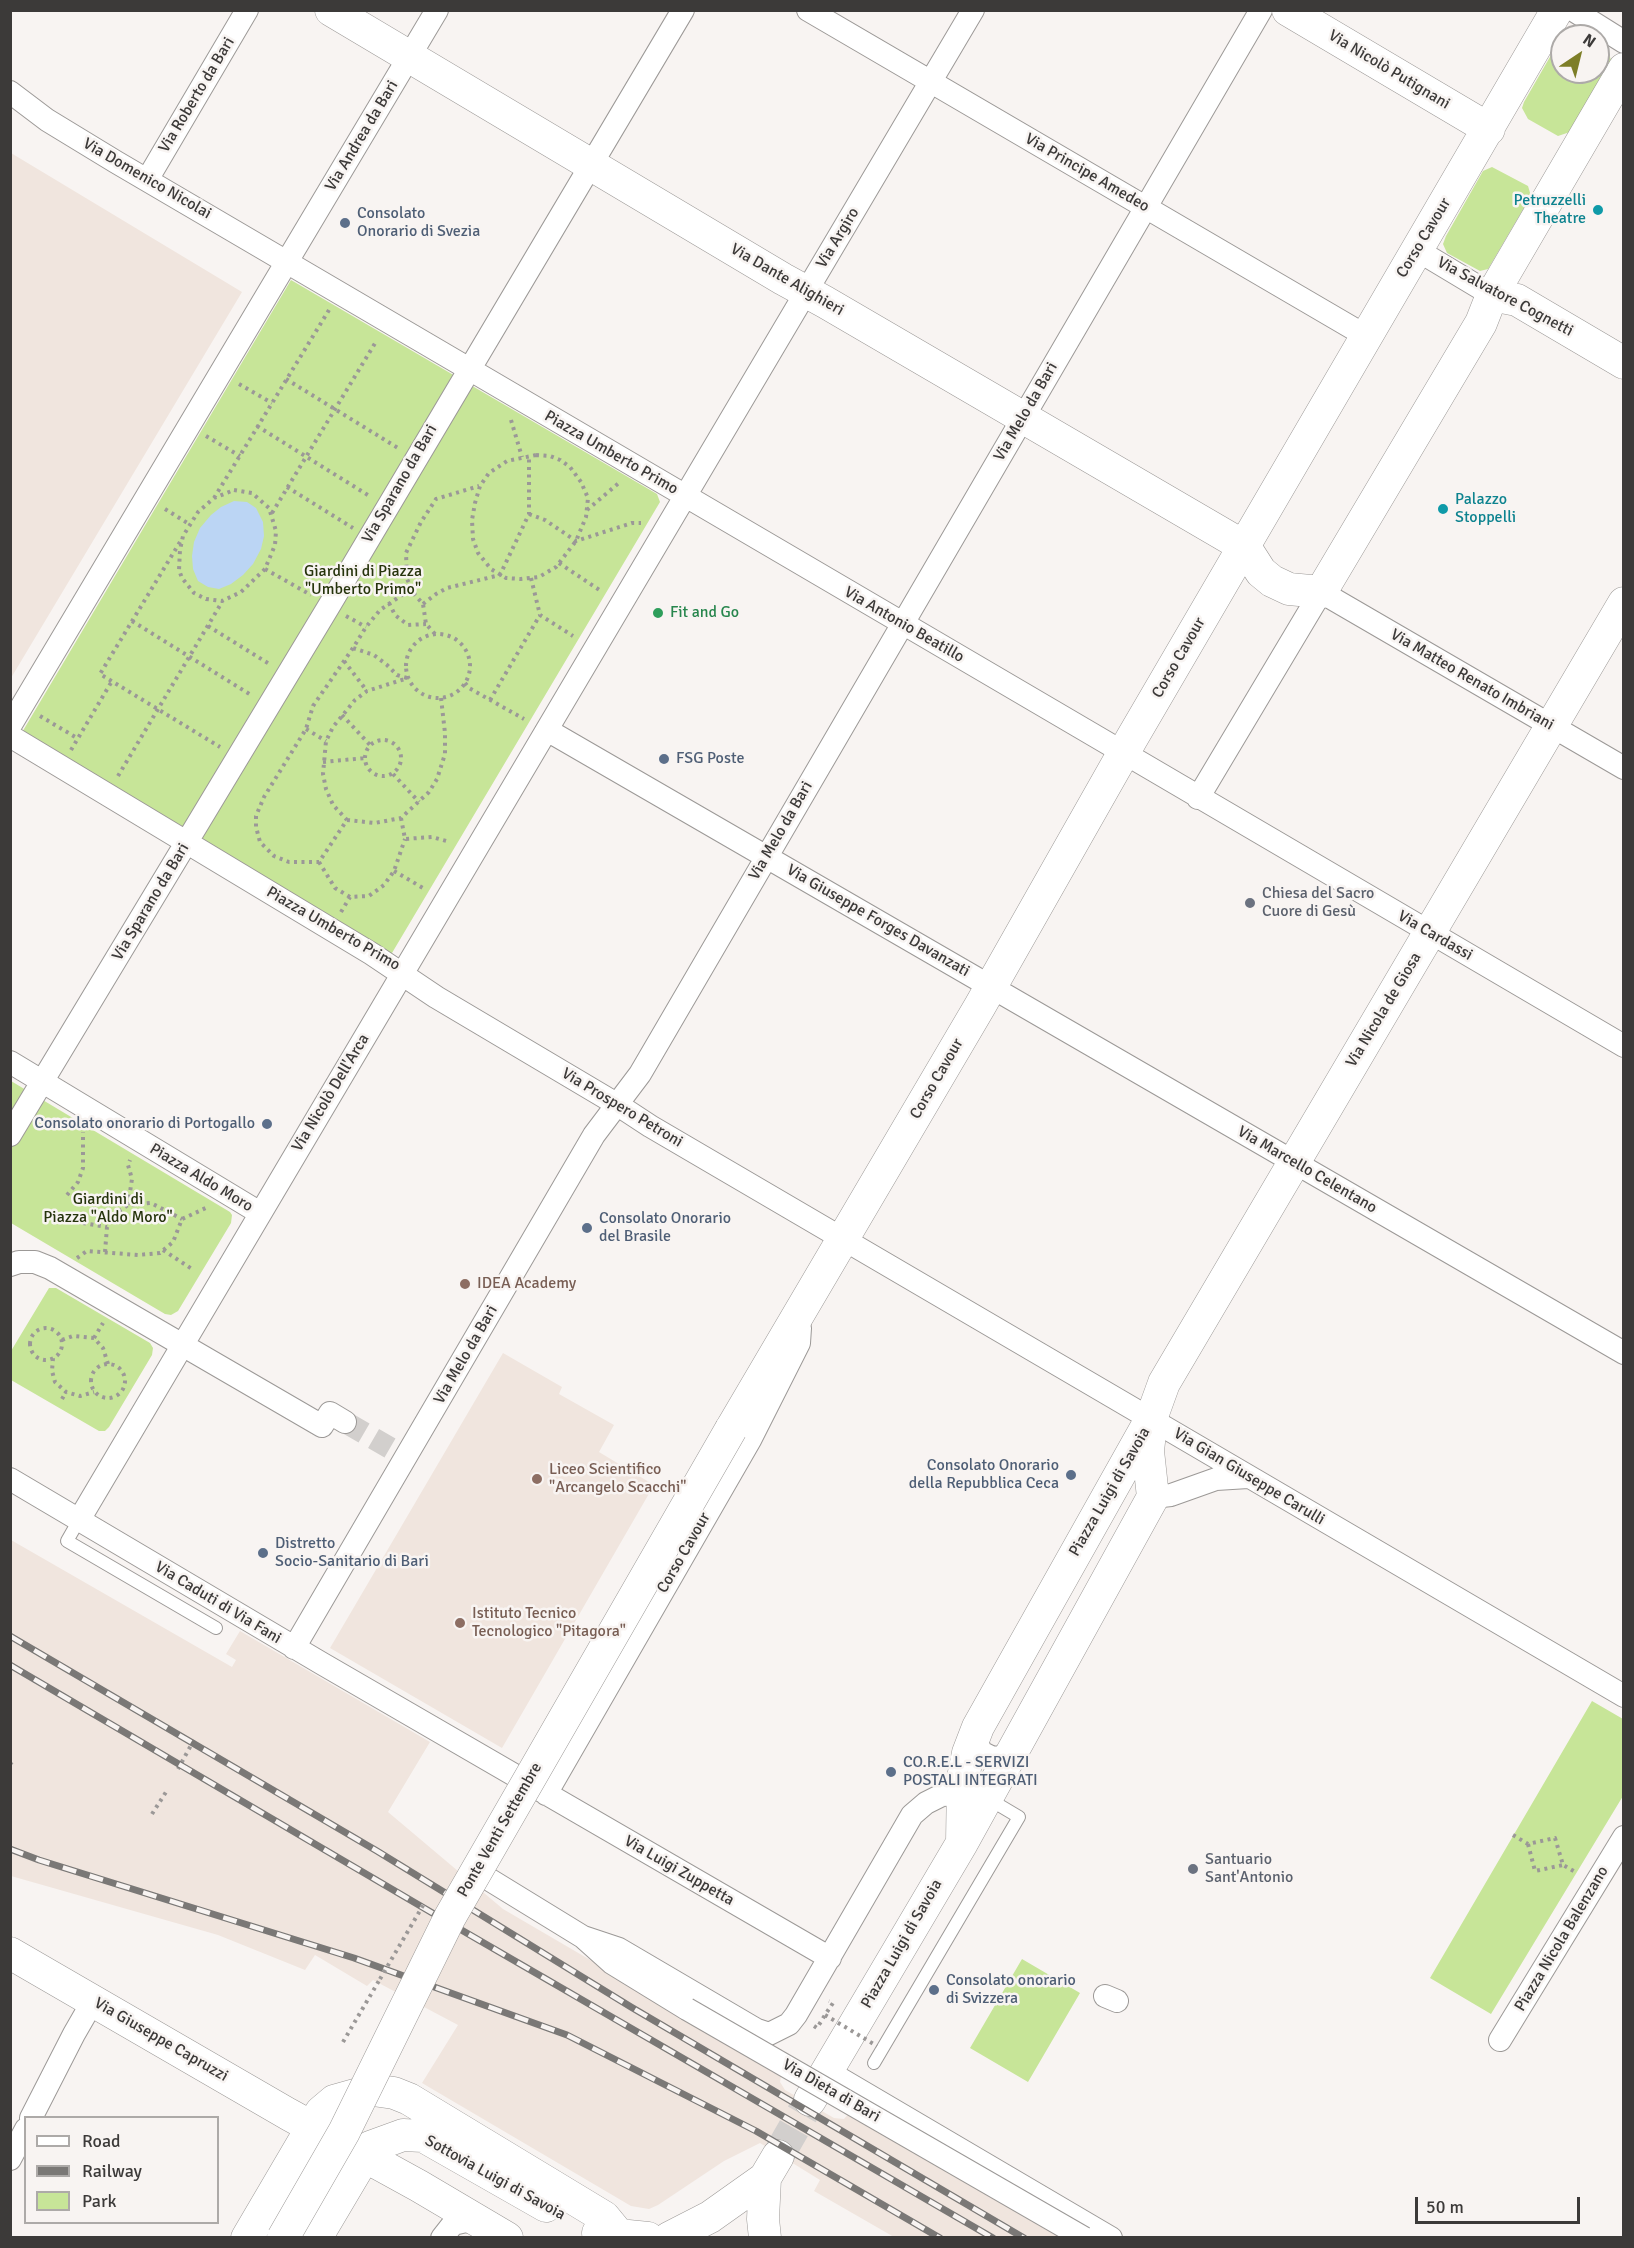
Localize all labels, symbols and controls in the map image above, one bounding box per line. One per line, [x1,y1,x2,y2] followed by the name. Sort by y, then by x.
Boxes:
[1550,24,1610,84] north arrow
[1325,26,1453,114] street label: Via Nicolò Putignani
[1579,30,1599,52] text: N
[155,34,239,156] street label: Via Roberto da Bari
[321,77,403,195] street label: Via Andrea da Bari
[1021,130,1153,216] street label: Via Principe Amedeo
[79,134,215,224] street label: Via Domenico Nicolai
[1514,191,1586,229] place label: Petruzzelli Theatre
[1393,194,1455,282] street label: Corso Cavour
[1591,203,1605,217] marker: Petruzzelli Theatre
[357,204,480,242] place label: Consolato Onorario di Svezia
[812,204,864,272] street label: Via Argiro
[338,216,352,230] marker: Consolato Onorario di Svezia
[727,240,847,320] street label: Via Dante Alighieri
[1434,253,1576,341] street label: Via Salvatore Cognetti
[990,359,1062,465] street label: Via Melo da Bari
[541,407,681,499] street label: Piazza Umberto Primo
[358,421,442,547] street label: Via Sparano da Bari
[1455,490,1516,528] place label: Palazzo Stoppelli
[1436,502,1450,516] marker: Palazzo Stoppelli
[304,562,422,600] park label: Giardini di Piazza "Umberto Primo"
[841,583,967,667] street label: Via Antonio Beatillo
[670,603,739,623] place label: Fit and Go
[651,606,665,620] marker: Fit and Go
[1148,614,1210,702] street label: Corso Cavour
[1387,625,1557,735] street label: Via Matteo Renato Imbriani
[676,749,744,769] place label: FSG Poste
[657,752,671,766] marker: FSG Poste
[745,778,817,884] street label: Via Melo da Bari
[108,840,194,964] street label: Via Sparano da Bari
[783,861,973,981] street label: Via Giuseppe Forges Davanzati
[263,883,403,975] street label: Piazza Umberto Primo
[1262,884,1374,922] place label: Chiesa del Sacro Cuore di Gesù
[1243,896,1257,910] marker: Chiesa del Sacro Cuore di Gesù
[1394,907,1476,965] street label: Via Cardassi
[1342,949,1426,1071] street label: Via Nicola de Giosa
[288,1031,374,1155] street label: Via Nicolò Dell'Arca
[906,1035,968,1123] street label: Corso Cavour
[558,1064,686,1152] street label: Via Prospero Petroni
[34,1114,255,1134] place label: Consolato onorario di Portogallo
[260,1117,274,1131] marker: Consolato onorario di Portogallo
[1234,1122,1380,1218] street label: Via Marcello Celentano
[146,1140,256,1216] street label: Piazza Aldo Moro
[43,1190,173,1228] park label: Giardini di Piazza "Aldo Moro"
[599,1209,731,1247] place label: Consolato Onorario del Brasile
[580,1221,594,1235] marker: Consolato Onorario del Brasile
[477,1274,576,1294] place label: IDEA Academy
[458,1277,472,1291] marker: IDEA Academy
[430,1302,502,1408] street label: Via Melo da Bari
[1065,1424,1155,1560] street label: Piazza Luigi di Savoia
[1170,1424,1328,1530] street label: Via Gian Giuseppe Carulli
[909,1456,1059,1494] place label: Consolato Onorario della Repubblica Ceca
[549,1460,686,1498] place label: Liceo Scientifico "Arcangelo Scacchi"
[1064,1468,1078,1482] marker: Consolato Onorario della Repubblica Ceca
[530,1472,544,1486] marker: Liceo Scientifico "Arcangelo Scacchi"
[653,1509,715,1597] street label: Corso Cavour
[275,1534,429,1572] place label: Distretto Socio-Sanitario di Bari
[256,1546,270,1560] marker: Distretto Socio-Sanitario di Bari
[151,1558,285,1648] street label: Via Caduti di Via Fani
[472,1604,626,1642] place label: Istituto Tecnico Tecnologico "Pitagora"
[453,1616,467,1630] marker: Istituto Tecnico Tecnologico "Pitagora"
[903,1753,1038,1791] place label: CO.R.E.L - SERVIZI POSTALI INTEGRATI
[454,1759,546,1901] street label: Ponte Venti Settembre
[884,1765,898,1779] marker: CO.R.E.L - SERVIZI POSTALI INTEGRATI
[621,1832,737,1910] street label: Via Luigi Zuppetta
[1205,1850,1293,1888] place label: Santuario Sant'Antonio
[1186,1862,1200,1876] marker: Santuario Sant'Antonio
[1511,1863,1613,2015] street label: Piazza Nicola Balenzano
[857,1876,947,2012] street label: Piazza Luigi di Savoia
[946,1971,1076,2009] place label: Consolato onorario di Svizzera
[927,1983,941,1997] marker: Consolato onorario di Svizzera
[91,1994,231,2086] street label: Via Giuseppe Capruzzi
[779,2055,883,2127] street label: Via Dieta di Bari
[24,2116,219,2224] legend
[82,2130,121,2152] text: Road
[421,2131,569,2225] street label: Sottovia Luigi di Savoia
[82,2160,142,2182] text: Railway
[1418,2185,1583,2223] scale bar
[82,2190,117,2212] text: Park
[1426,2196,1464,2218] text: 50 m

